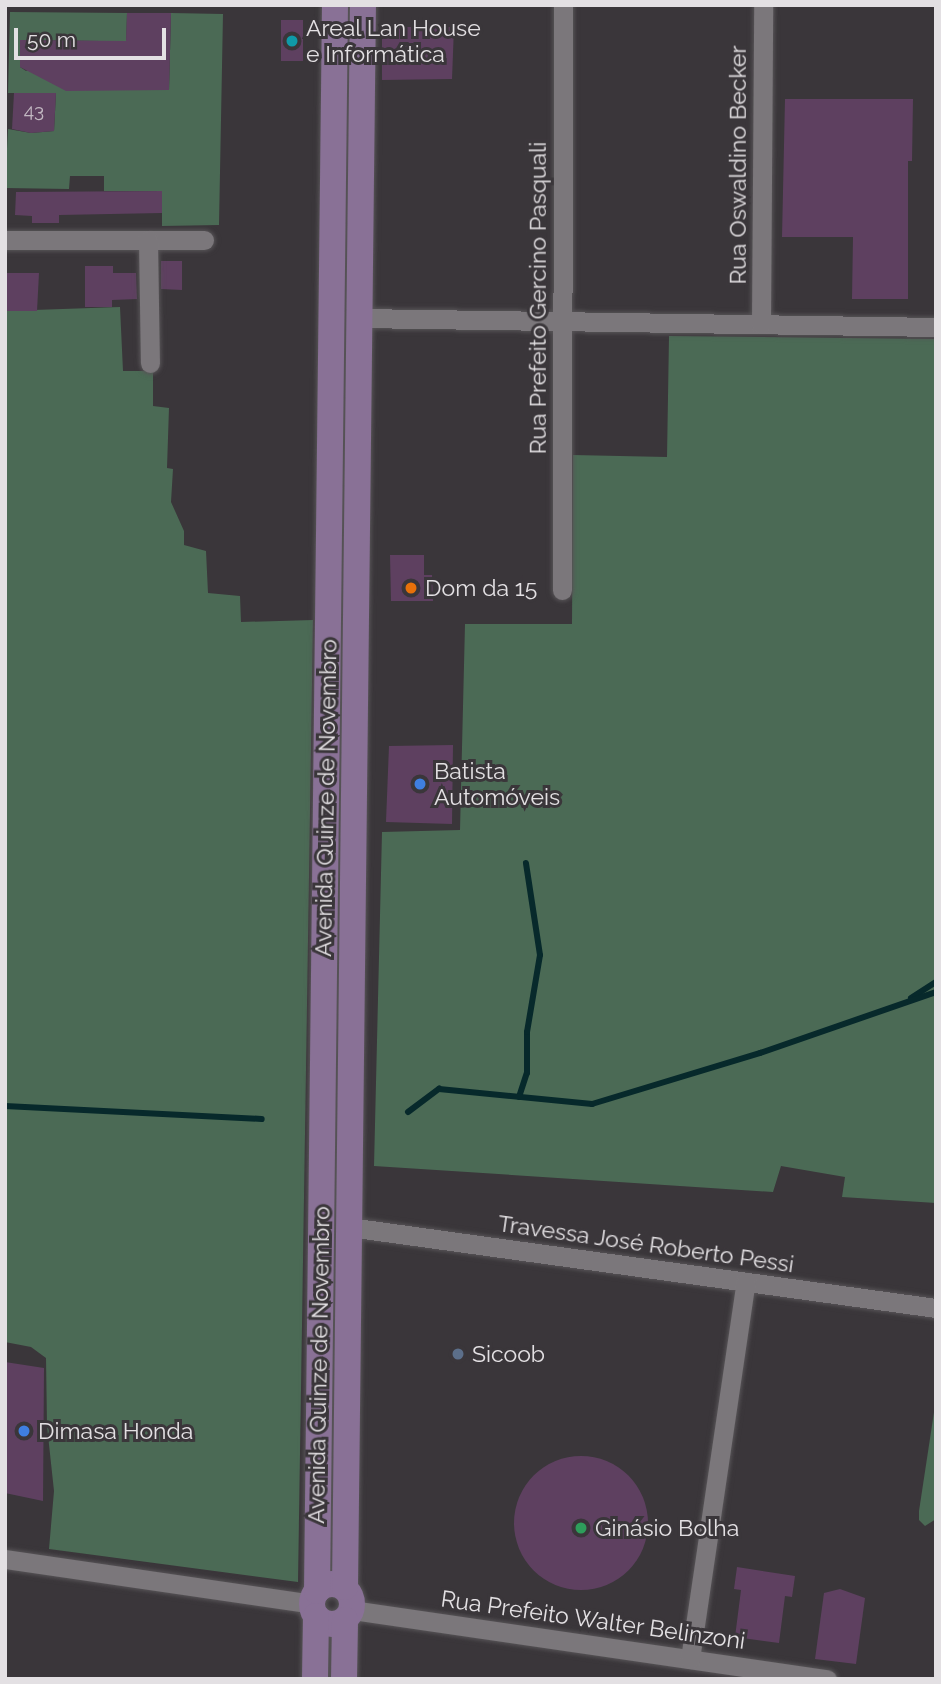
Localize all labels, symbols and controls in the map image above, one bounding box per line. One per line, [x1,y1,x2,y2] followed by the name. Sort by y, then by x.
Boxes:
[18,14,170,58] scale bar
[306,14,481,68] place label: Areal Lan House e Informática
[27,27,76,52] text: 50 m
[284,33,300,49] marker: Areal Lan House e Informática
[724,45,752,285] street label: Rua Oswaldino Becker
[24,100,44,122] house number: 43
[524,142,552,454] street label: Rua Prefeito Gercino Pasquali
[425,574,537,602] place label: Dom da 15
[403,580,419,596] marker: Dom da 15
[309,639,343,957] street label: Avenida Quinze de Novembro
[434,757,560,811] place label: Batista Automóveis
[412,776,428,792] marker: Batista Automóveis
[302,1206,336,1524] street label: Avenida Quinze de Novembro
[496,1210,796,1278] street label: Travessa José Roberto Pessi
[472,1340,545,1368] place label: Sicoob
[450,1346,466,1362] marker: Sicoob
[38,1417,193,1445] place label: Dimasa Honda
[16,1423,32,1439] marker: Dimasa Honda
[595,1514,739,1542] place label: Ginásio Bolha
[573,1520,589,1536] marker: Ginásio Bolha
[438,1585,748,1655] street label: Rua Prefeito Walter Belinzoni

